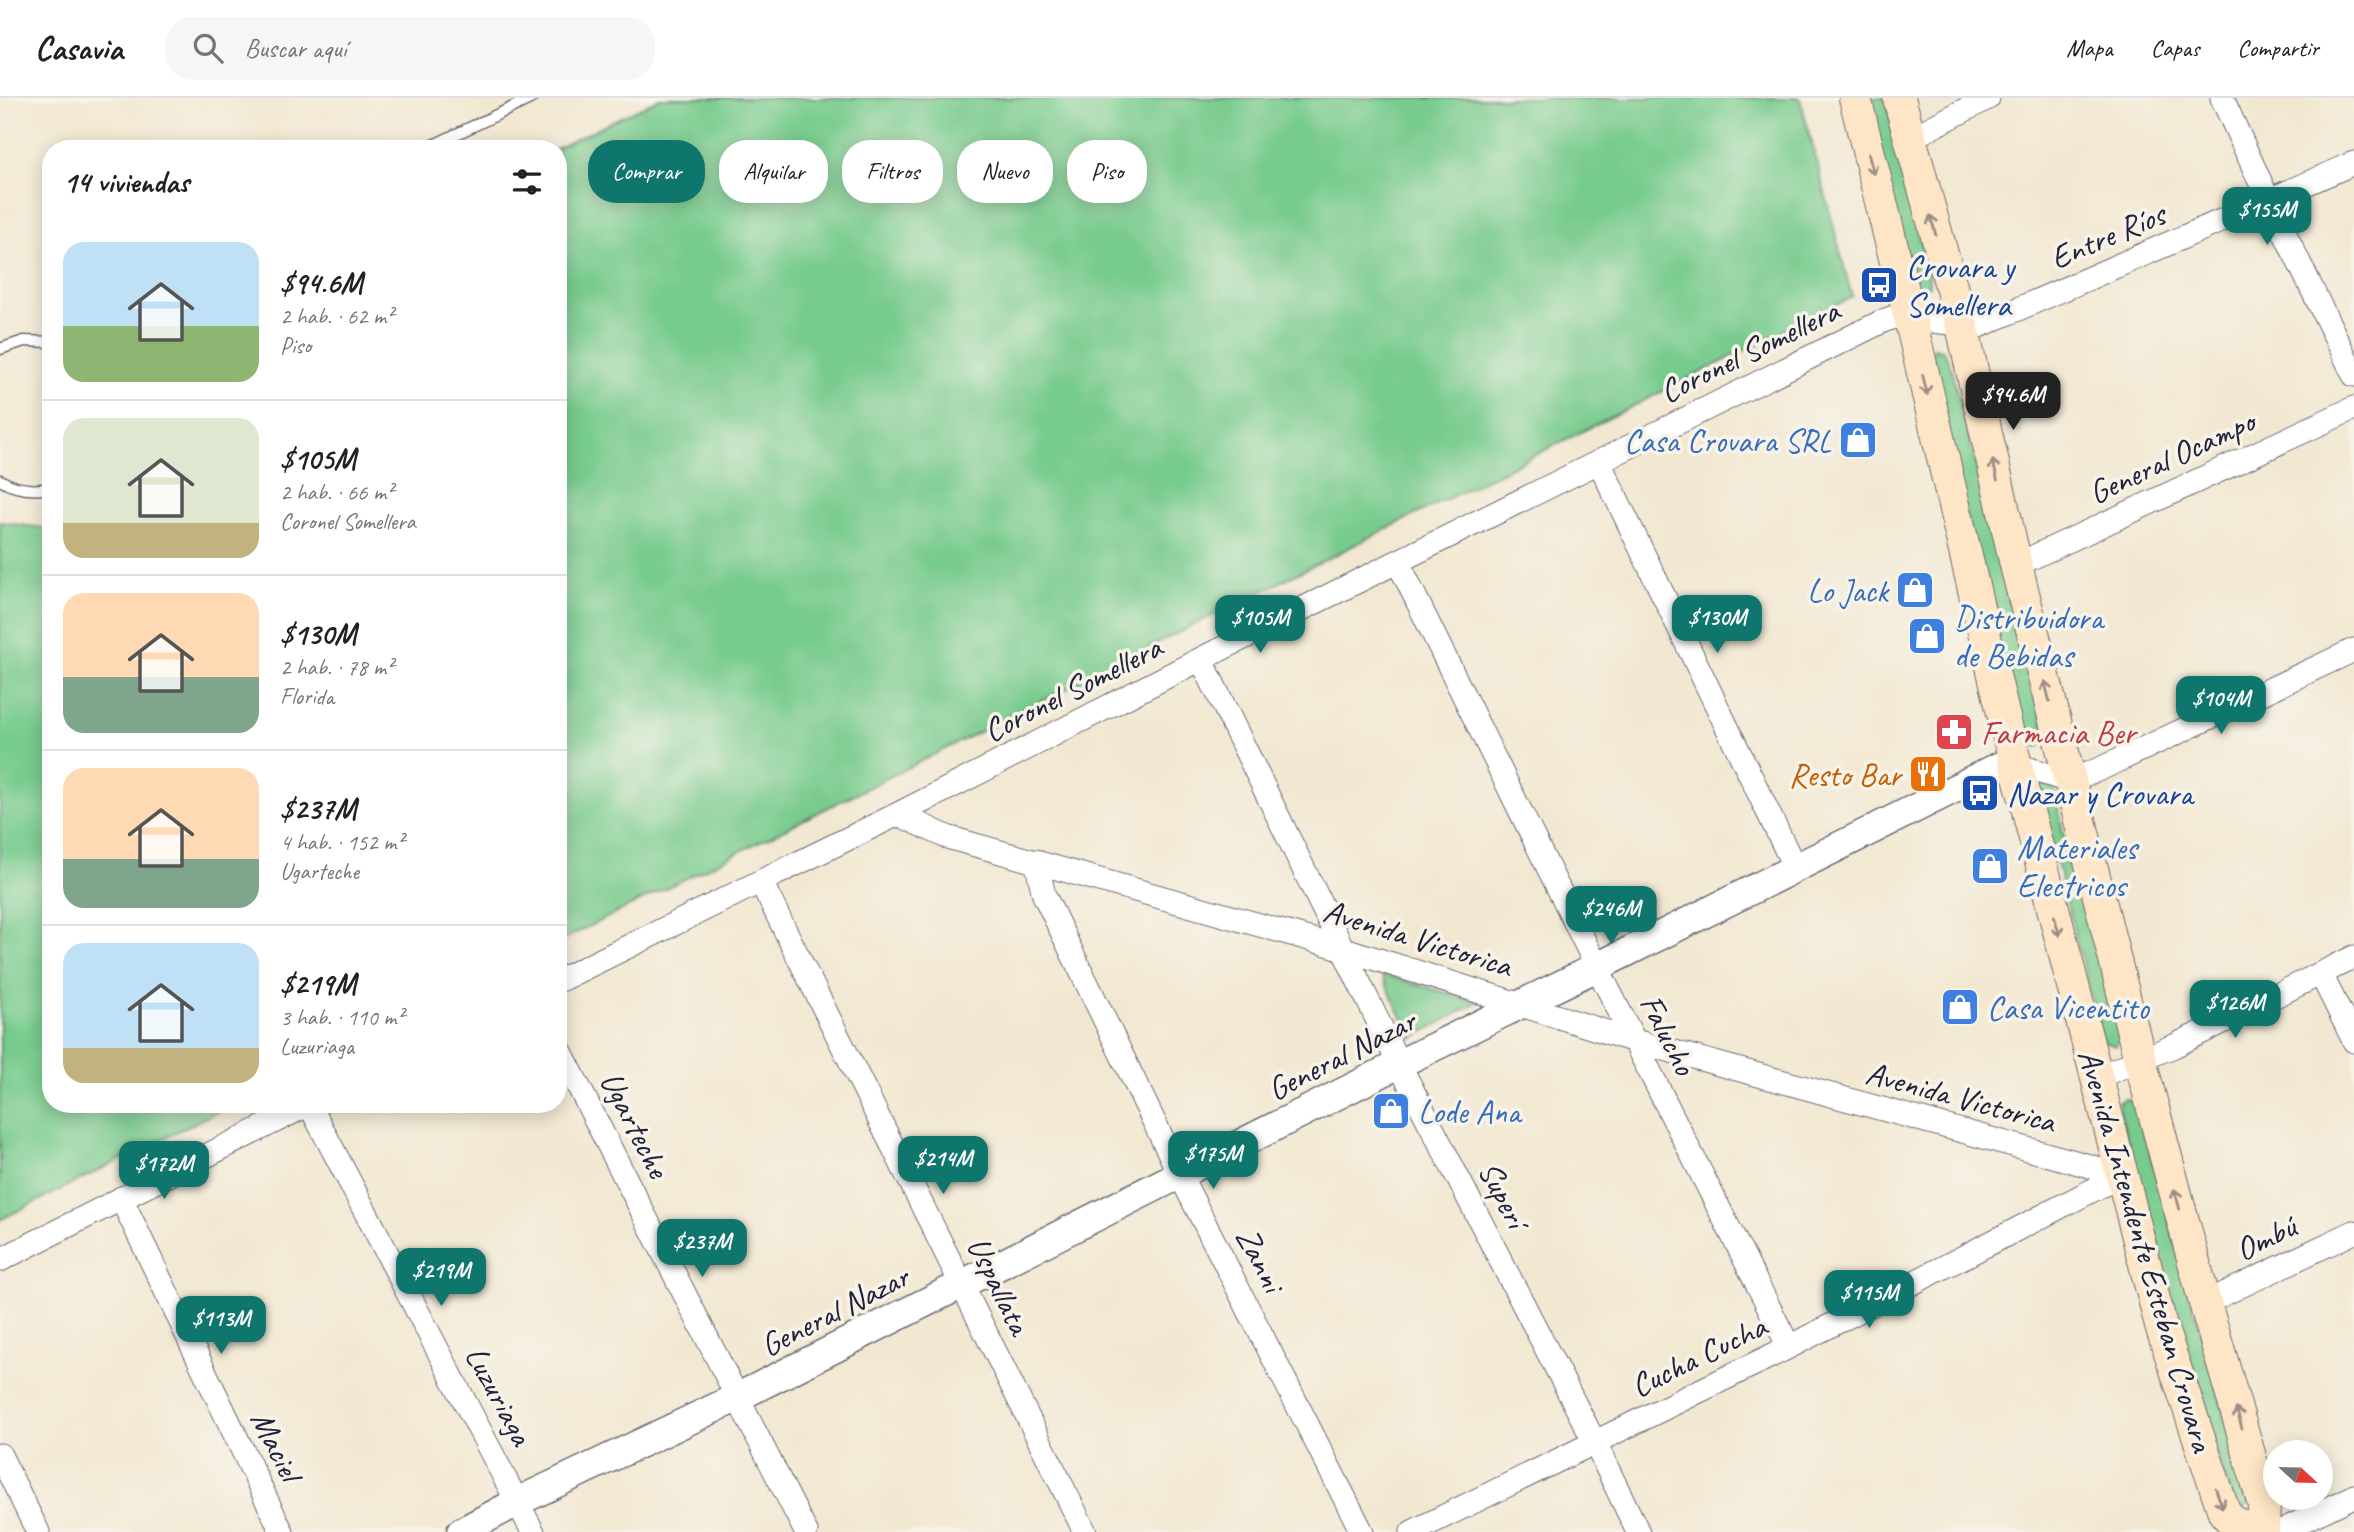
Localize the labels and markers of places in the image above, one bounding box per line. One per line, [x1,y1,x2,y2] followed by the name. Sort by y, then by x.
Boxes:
[2218,188,2316,247] pin: $155M
[1906,246,2017,326] place label: Crovara y Somellera
[1858,264,1900,306] bus stop icon: Crovara y Somellera
[1956,372,2070,432] pin: $94.6M
[1837,419,1879,461] shop icon: Casa Crovara SRL
[1624,420,1832,462] place label: Casa Crovara SRL
[1894,569,1936,611] shop icon: Lo Jack
[1807,570,1890,612] place label: Lo Jack
[1211,596,1309,655] pin: $105M
[1668,596,1766,655] pin: $130M
[1954,597,2105,677] place label: Distribuidora de Bebidas
[1906,615,1948,657] shop icon: Distribuidora de Bebidas
[2172,676,2270,736] pin: $104M
[1933,711,1975,753] pharmacy icon: Farmacia Ber
[1981,712,2138,754] place label: Farmacia Ber
[1907,753,1949,795] restaurant icon: Resto Bar
[1789,754,1904,796] place label: Resto Bar
[1959,772,2001,814] bus stop icon: Nazar y Crovara
[2007,773,2195,815] place label: Nazar y Crovara
[2017,827,2140,907] place label: Materiales Electricos
[1969,845,2011,887] shop icon: Materiales Electricos
[1562,886,1660,946] pin: $246M
[2186,981,2284,1040] pin: $126M
[1939,986,1981,1028] shop icon: Casa Vicentito
[1987,987,2150,1029] place label: Casa Vicentito
[1370,1090,1412,1132] shop icon: Lode Ana
[1418,1091,1523,1133] place label: Lode Ana
[1164,1132,1262,1191] pin: $175M
[894,1136,992,1196] pin: $214M
[115,1142,213,1201] pin: $172M
[653,1220,751,1279] pin: $237M
[392,1248,490,1308] pin: $219M
[1820,1270,1918,1330] pin: $115M
[172,1296,270,1356] pin: $113M

